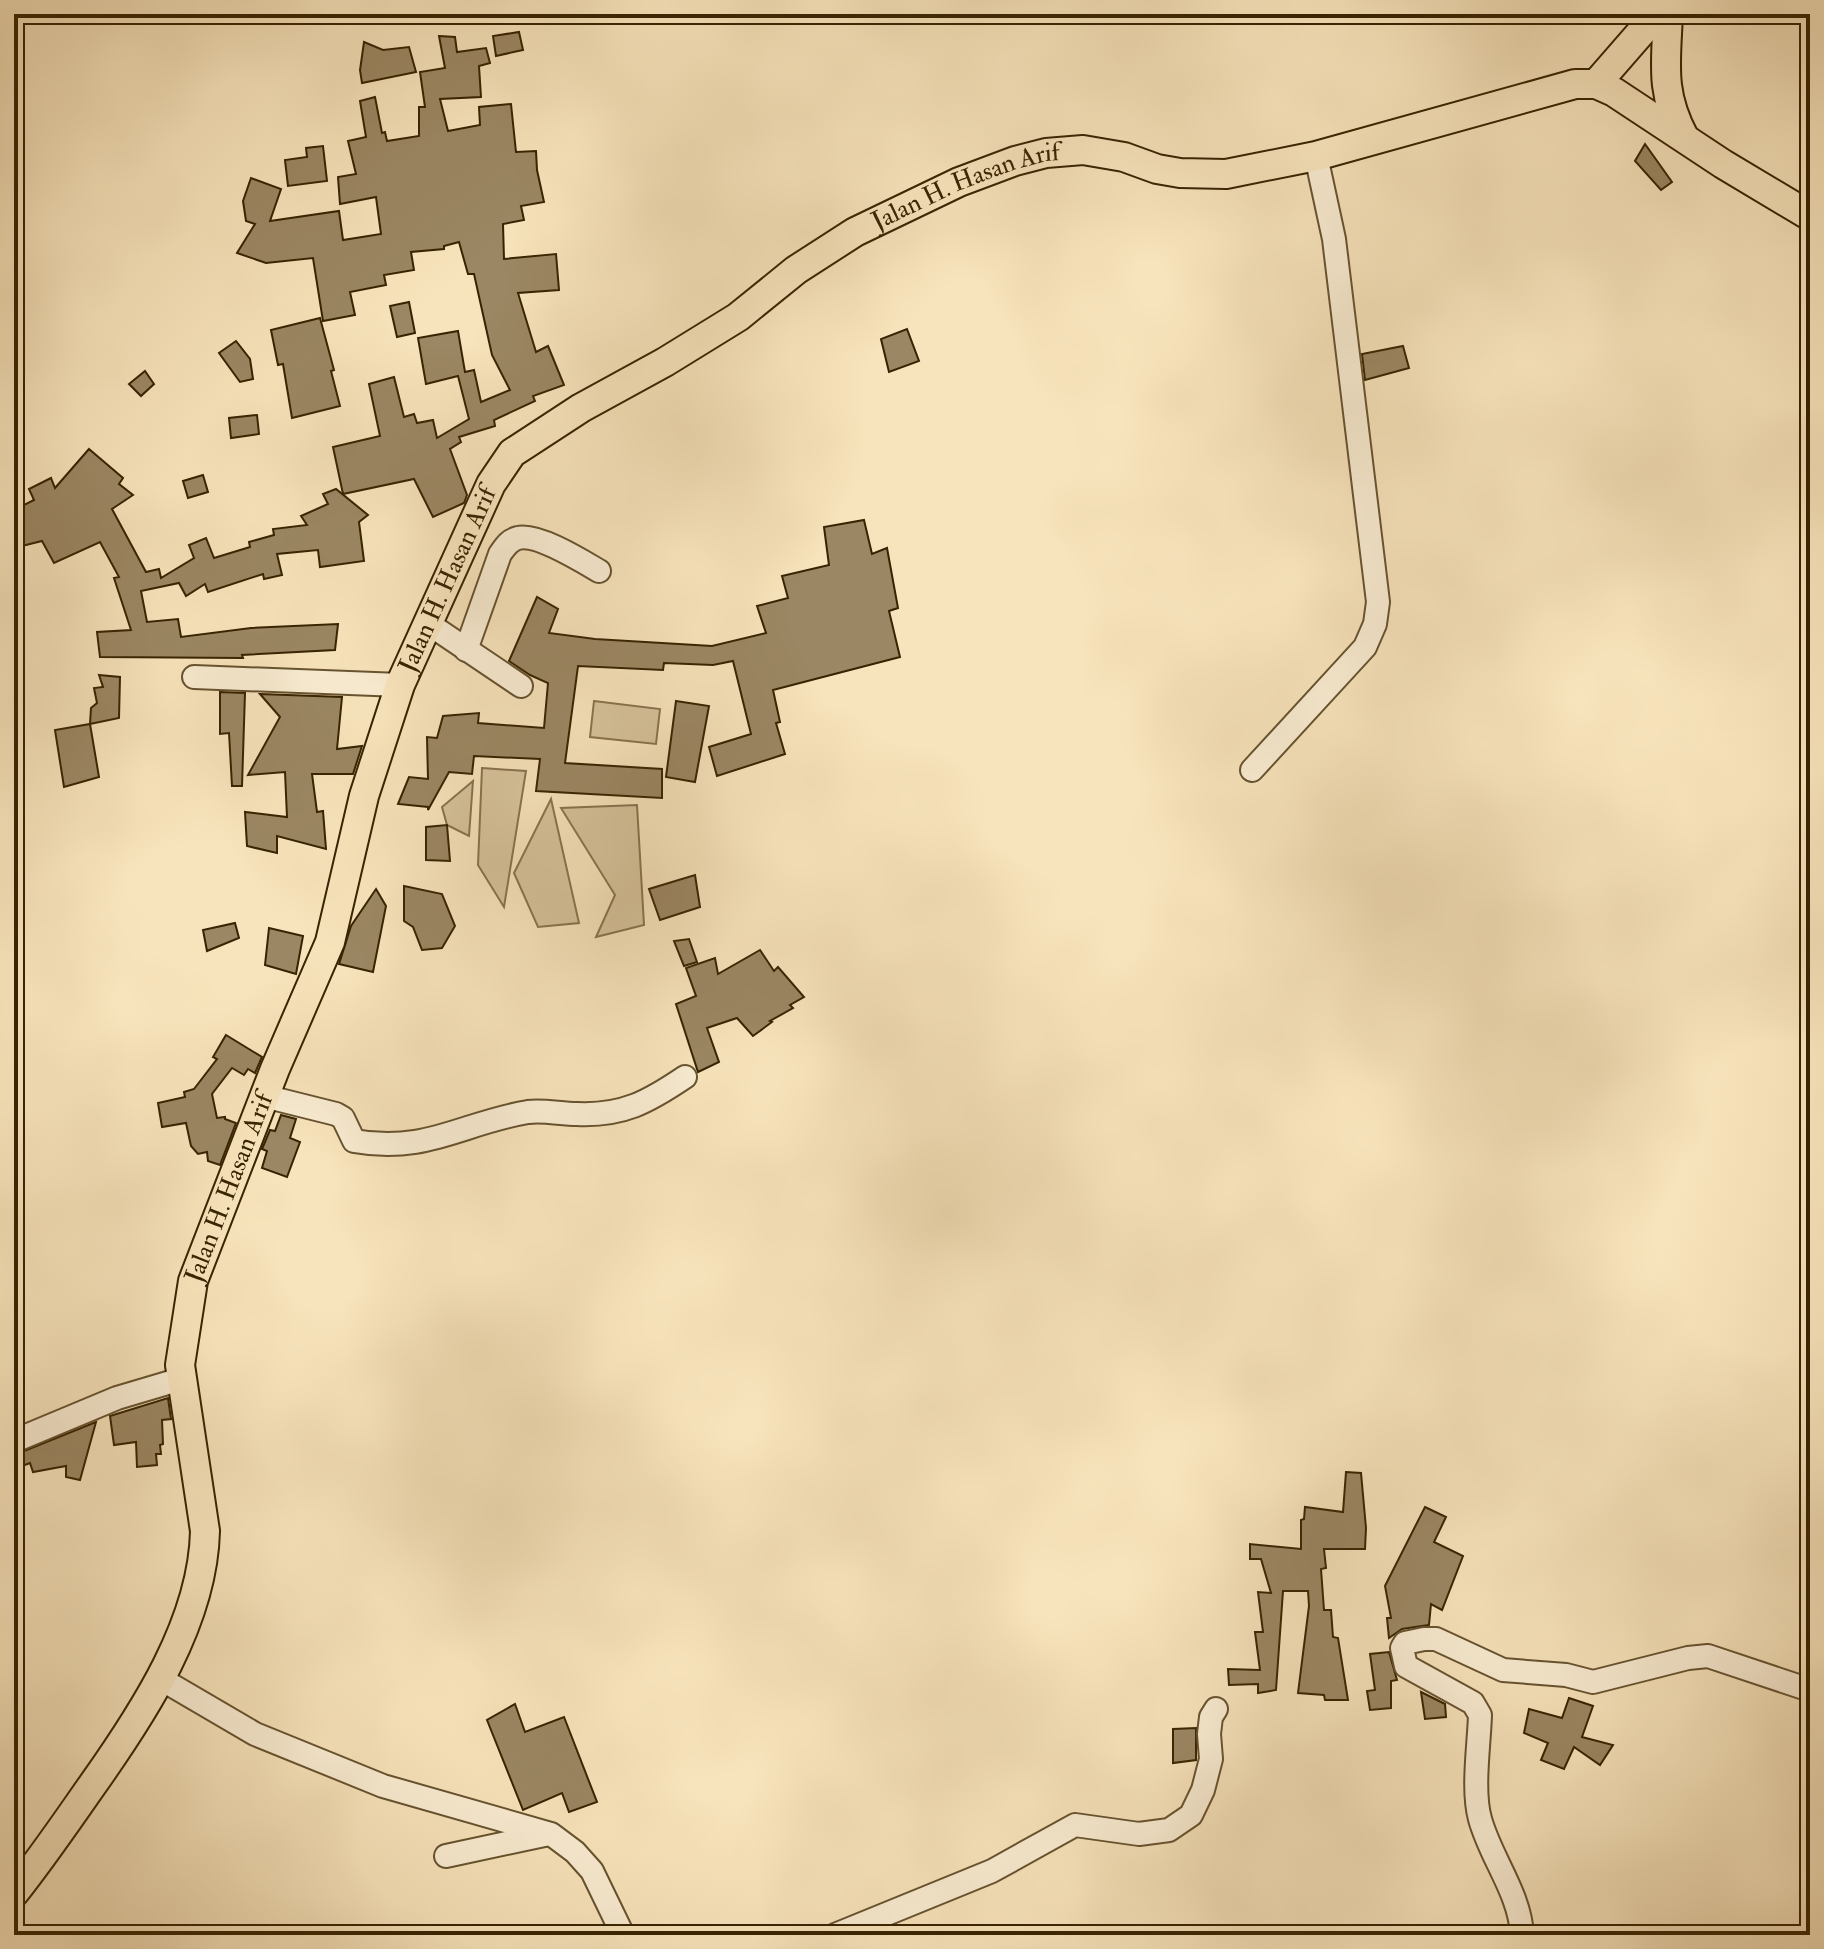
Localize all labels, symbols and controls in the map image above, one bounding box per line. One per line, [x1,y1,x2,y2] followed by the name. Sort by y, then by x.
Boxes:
[865,136,1065,238] street label: Jalan H. Hasan Arif
[391,478,505,679] street label: Jalan H. Hasan Arif
[177,1085,281,1288] street label: Jalan H. Hasan Arif

